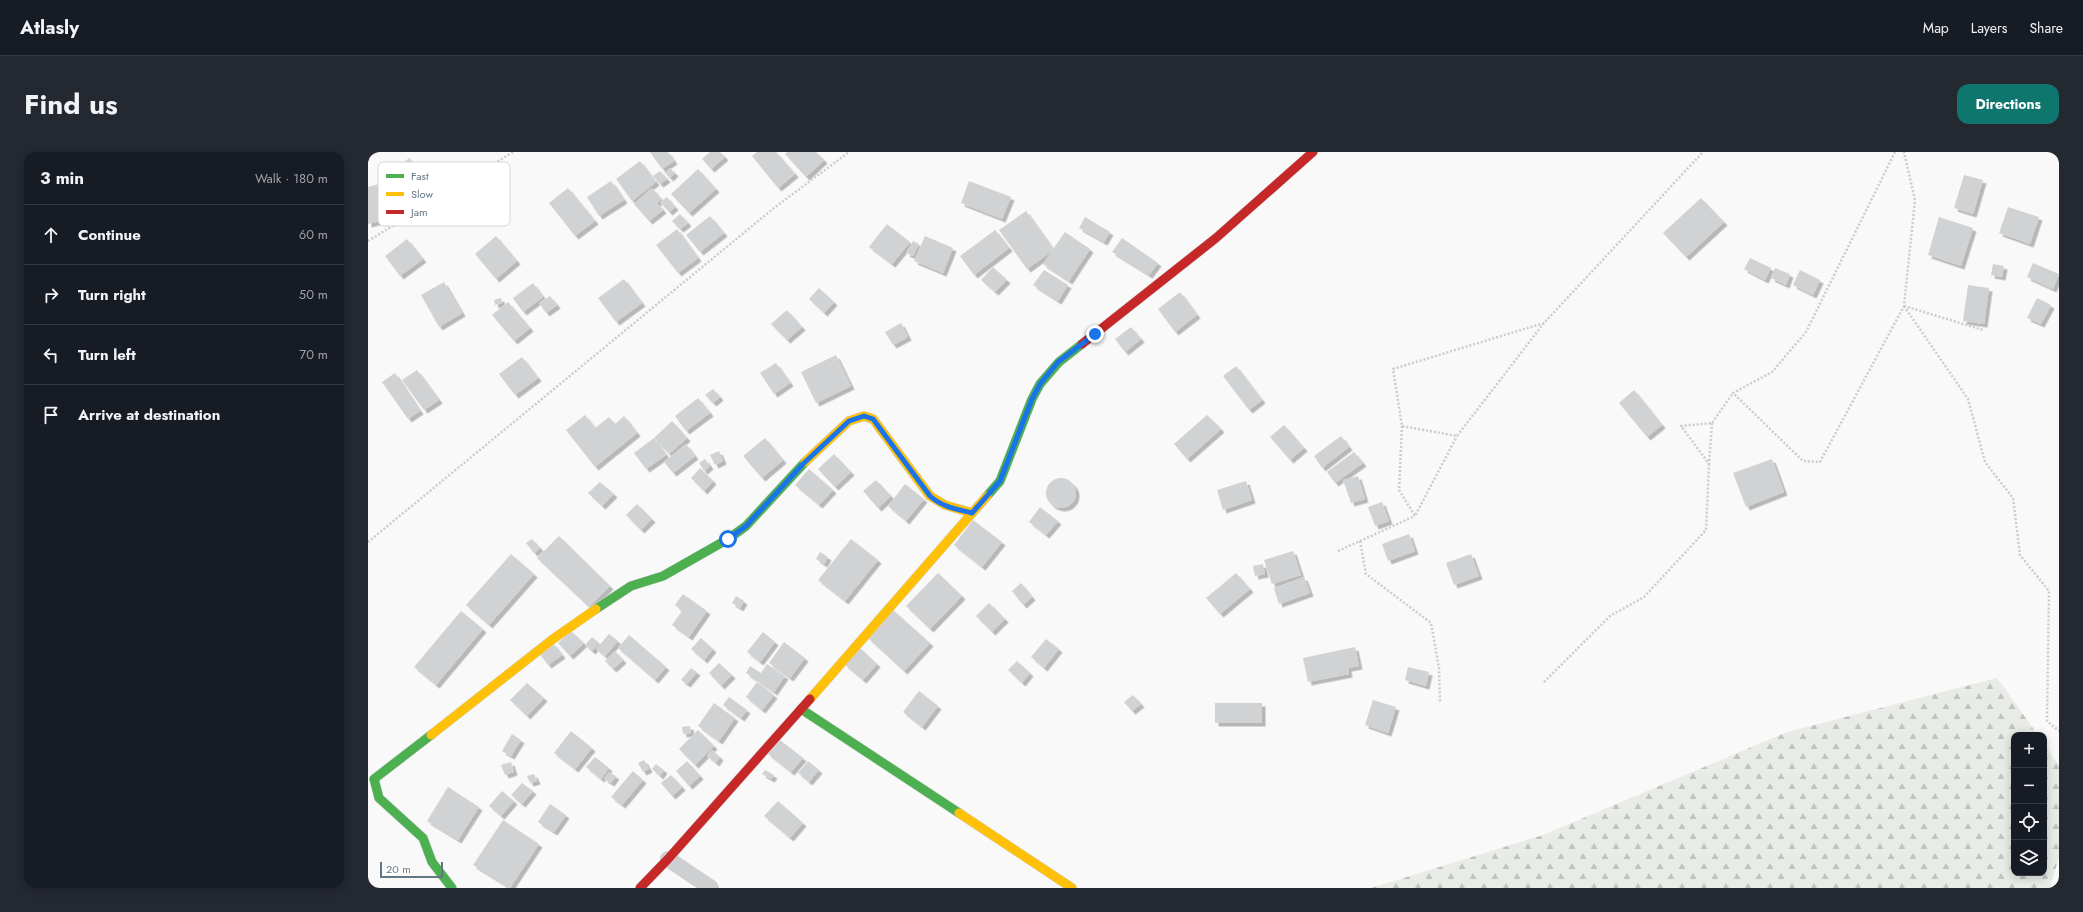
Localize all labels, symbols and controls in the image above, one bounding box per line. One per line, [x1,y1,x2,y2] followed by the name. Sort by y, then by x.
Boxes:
[20,14,79,41] text: Atlasly
[1923,18,1949,38] text: Map
[1971,18,2007,38] text: Layers
[2029,18,2063,38] text: Share
[24,84,118,125] text: Find us
[1957,84,2059,124] button: Directions
[378,162,510,226] legend
[40,166,84,190] text: 3 min
[411,168,429,184] text: Fast
[255,169,328,188] text: Walk · 180 m
[411,186,433,202] text: Slow
[409,204,428,220] text: Jam
[40,224,62,246] icon: ahead
[78,224,141,246] text: Continue
[299,225,328,244] text: 60 m
[40,284,62,306] icon: right
[78,284,146,306] text: Turn right
[299,285,328,304] text: 50 m
[1086,325,1104,343] route end
[40,344,62,366] icon: left
[78,344,136,366] text: Turn left
[299,345,328,364] text: 70 m
[40,404,62,426] icon: arrive
[78,404,220,426] text: Arrive at destination
[719,530,737,548] route start
[2011,732,2047,876] map controls
[2011,732,2047,768] button: +
[2011,768,2047,804] button: −
[2011,804,2047,840] button: locate
[2011,840,2047,876] button: layers
[380,860,443,879] scale bar
[386,861,411,877] text: 20 m

